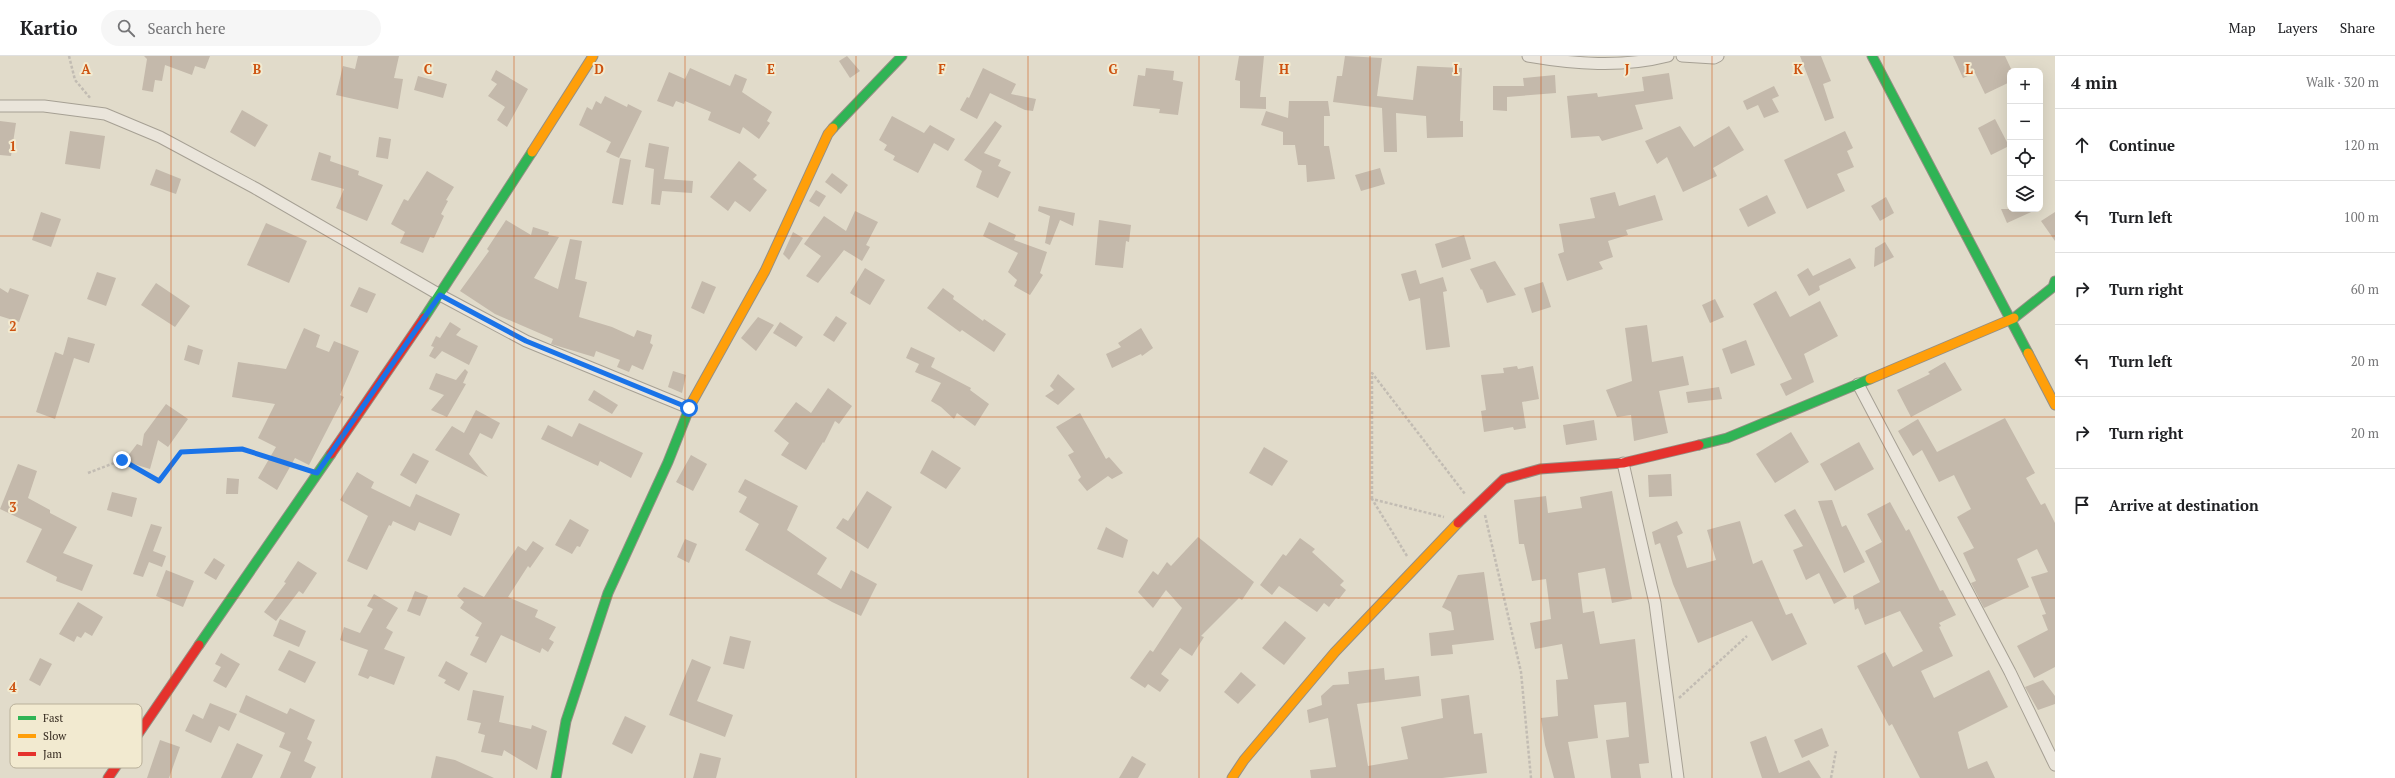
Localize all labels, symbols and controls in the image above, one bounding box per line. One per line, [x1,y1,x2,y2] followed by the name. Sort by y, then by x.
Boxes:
[101,10,381,46] search box
[20,15,77,40] text: Kartio
[115,17,137,39] icon: search
[147,18,225,38] text: Search here
[2229,18,2256,37] text: Map
[2278,18,2318,37] text: Layers
[2340,18,2375,37] text: Share
[81,60,91,78] text: A
[253,60,261,78] text: B
[424,60,432,78] text: C
[594,60,604,78] text: D
[767,60,775,78] text: E
[938,60,946,78] text: F
[1108,60,1118,78] text: G
[1279,60,1289,78] text: H
[1454,60,1459,78] text: I
[1625,60,1630,78] text: J
[1793,60,1803,78] text: K
[1965,60,1973,78] text: L
[2007,68,2043,212] map controls
[2007,68,2043,104] button: +
[2071,71,2118,94] text: 4 min
[2306,73,2379,91] text: Walk · 320 m
[2007,104,2043,140] button: −
[2071,134,2093,156] icon: ahead
[2109,135,2175,155] text: Continue
[2344,136,2379,154] text: 120 m
[9,137,17,155] text: 1
[2007,140,2043,176] button: locate
[2007,176,2043,212] button: layers
[2071,206,2093,228] icon: left
[2109,207,2173,227] text: Turn left
[2344,208,2379,226] text: 100 m
[2071,278,2093,300] icon: right
[2109,279,2184,299] text: Turn right
[2351,280,2379,298] text: 60 m
[9,317,17,335] text: 2
[2071,350,2093,372] icon: left
[2109,351,2173,371] text: Turn left
[2351,352,2379,370] text: 20 m
[680,399,698,417] route start
[2071,422,2093,444] icon: right
[2109,423,2184,443] text: Turn right
[2351,424,2379,442] text: 20 m
[113,451,131,469] route end
[2071,494,2093,516] icon: arrive
[2109,495,2259,515] text: Arrive at destination
[9,498,17,516] text: 3
[9,678,17,696] text: 4
[10,704,142,768] legend
[43,711,63,725] text: Fast
[43,729,67,743] text: Slow
[43,747,62,761] text: Jam

